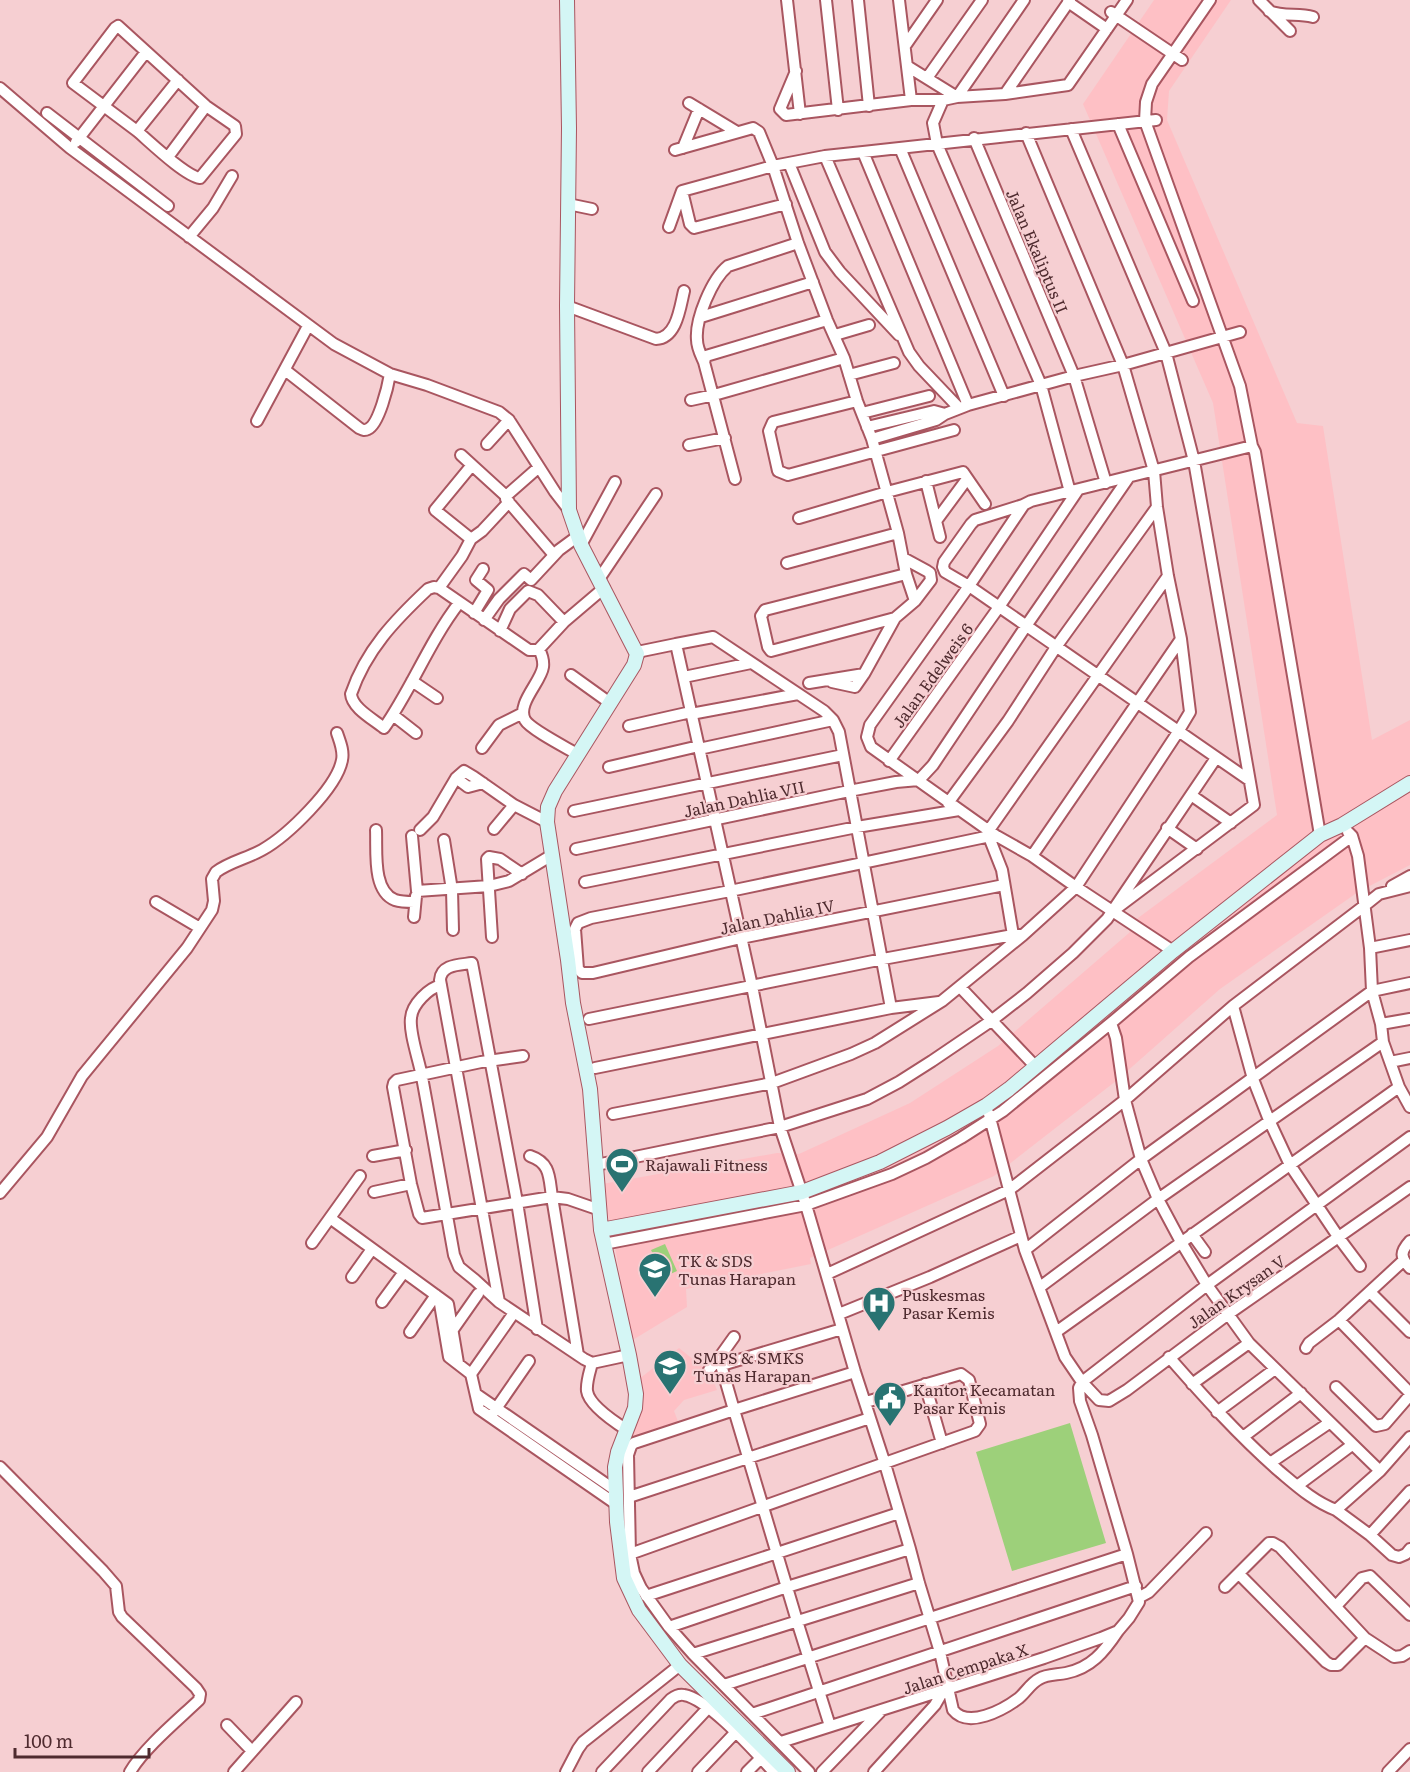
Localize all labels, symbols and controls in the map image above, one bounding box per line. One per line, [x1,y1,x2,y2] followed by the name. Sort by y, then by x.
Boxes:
[1001,185,1075,317] street label: Jalan Ekaliptus II
[886,618,978,732] street label: Jalan Edelweis 6
[681,773,807,823] street label: Jalan Dahlia VII
[717,892,837,940] street label: Jalan Dahlia IV
[604,1146,640,1193] sports icon: Rajawali Fitness
[645,1152,767,1176] place label: Rajawali Fitness
[678,1248,796,1290] place label: TK & SDS Tunas Harapan
[1182,1248,1290,1334] street label: Jalan Krysan V
[637,1251,673,1298] school or university icon: TK & SDS Tunas Harapan
[902,1282,995,1324] place label: Puskesmas Pasar Kemis
[861,1285,897,1332] hospital icon: Puskesmas Pasar Kemis
[693,1345,811,1387] place label: SMPS & SMKS Tunas Harapan
[652,1348,688,1395] school or university icon: SMPS & SMKS Tunas Harapan
[913,1377,1056,1419] place label: Kantor Kecamatan Pasar Kemis
[872,1380,908,1427] public building icon: Kantor Kecamatan Pasar Kemis
[899,1636,1031,1700] street label: Jalan Cempaka X
[15,1721,148,1759] scale bar
[24,1727,73,1754] text: 100 m

